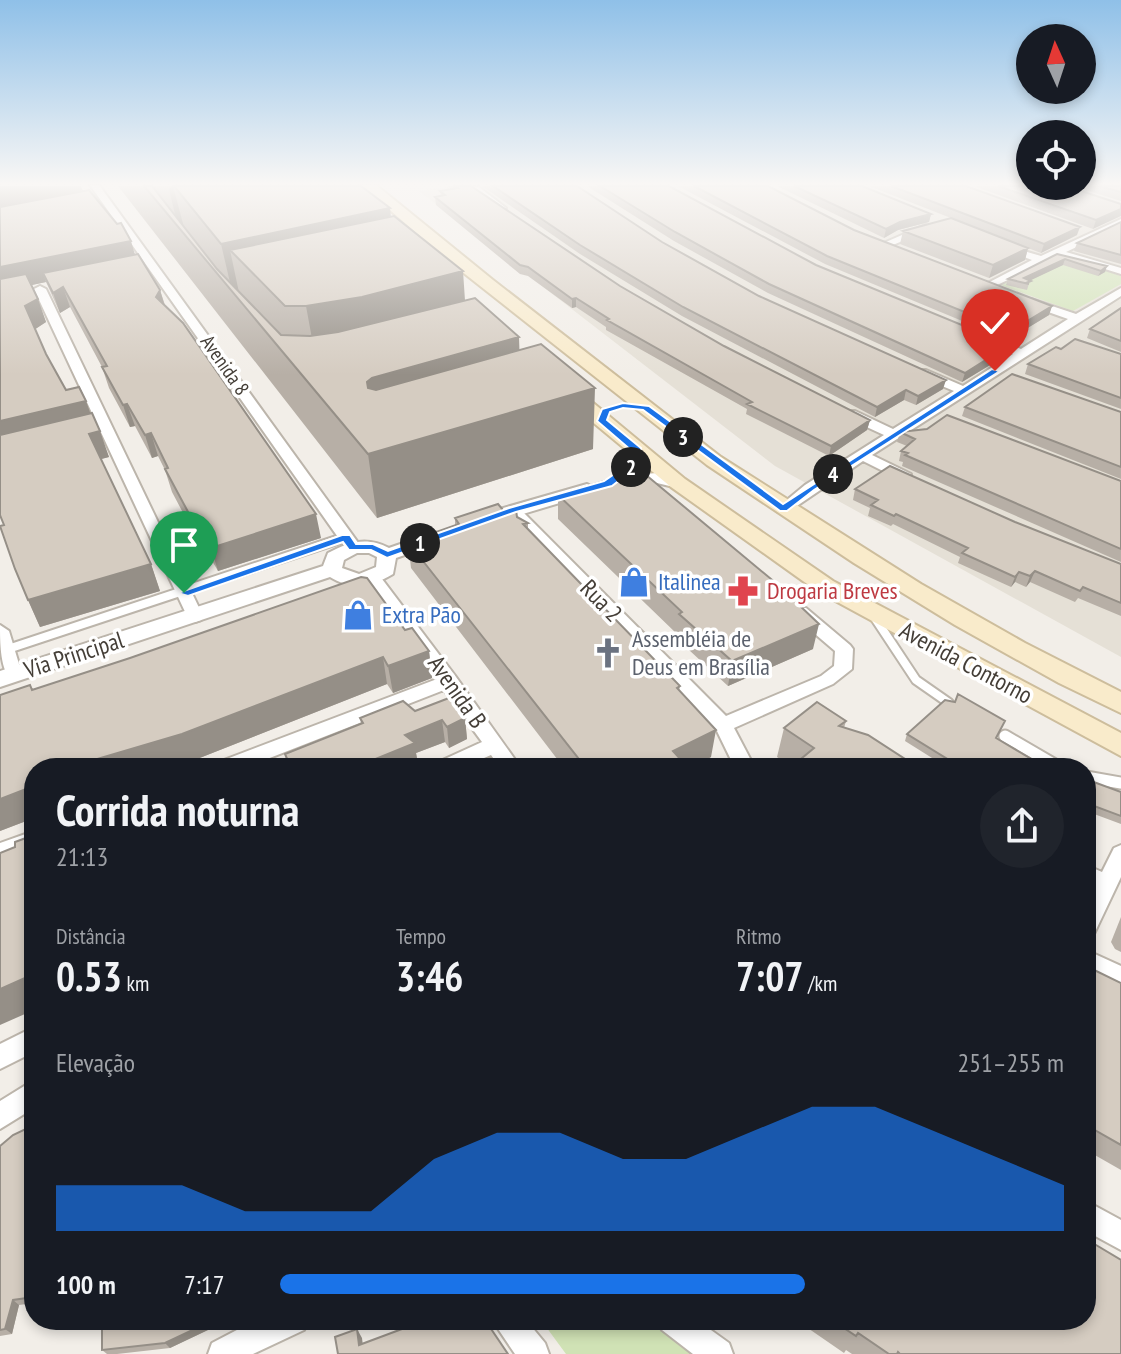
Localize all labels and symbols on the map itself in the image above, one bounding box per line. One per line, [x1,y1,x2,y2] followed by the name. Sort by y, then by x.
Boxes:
[1016,24,1096,104] north arrow
[961,289,1029,371] pin
[195,330,255,400] street label: Avenida 8
[663,417,703,457] pin: 3
[611,447,651,487] pin: 2
[813,454,853,494] pin: 4
[150,511,218,593] pin
[400,523,440,563] pin: 1
[617,565,651,599] shop icon: Italinea
[658,566,721,597] place label: Italinea
[574,573,629,628] street label: Rua 2
[726,574,760,608] pharmacy icon: Drogaria Breves
[767,575,898,606] place label: Drogaria Breves
[341,598,375,632] shop icon: Extra Pão
[382,599,461,630] place label: Extra Pão
[894,615,1038,711] street label: Avenida Contorno
[632,623,770,682] place label: Assembléia de Deus em Brasília
[19,624,128,685] street label: Via Principal
[591,636,625,670] church icon: Assembléia de Deus em Brasília
[421,649,494,734] street label: Avenida B

